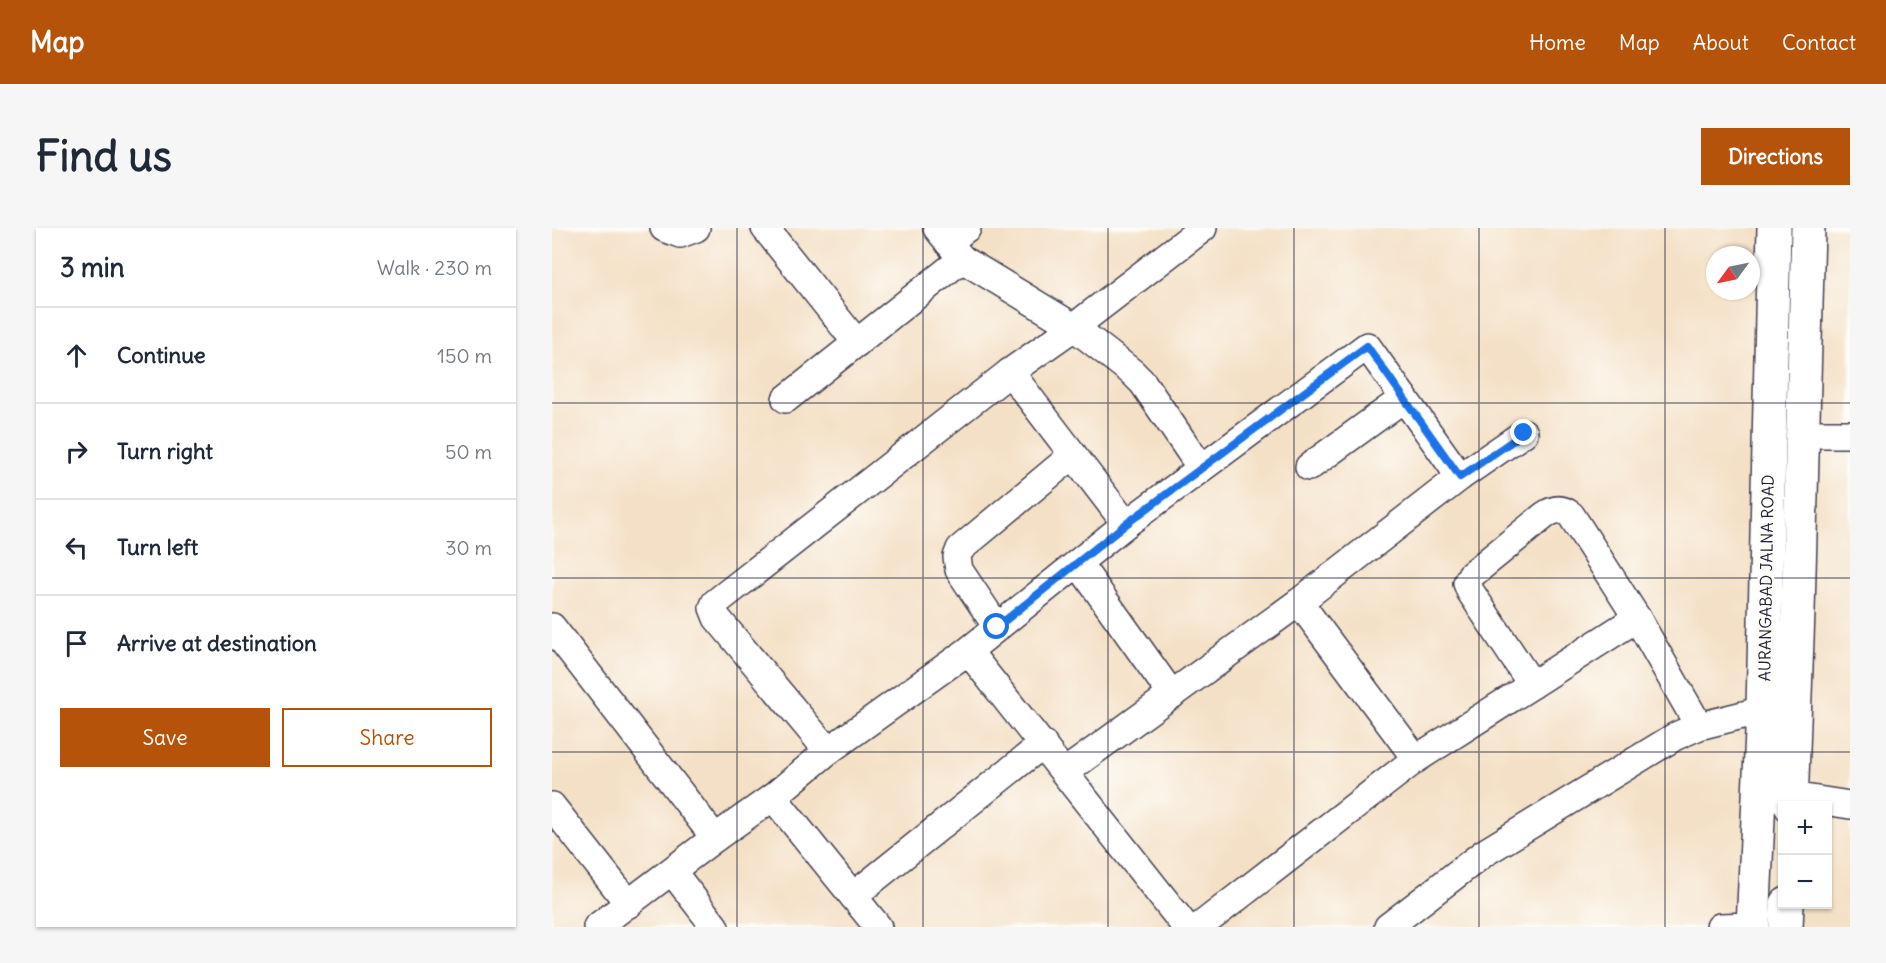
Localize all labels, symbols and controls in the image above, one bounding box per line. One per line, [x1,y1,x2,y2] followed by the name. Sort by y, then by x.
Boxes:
[30,24,84,60] text: Map
[1529,29,1586,56] text: Home
[1619,29,1660,56] text: Map
[1693,29,1749,56] text: About
[1782,29,1856,56] text: Contact
[1701,128,1850,185] button: Directions
[36,130,172,182] text: Find us
[1706,246,1760,300] north arrow
[60,251,125,284] text: 3 min
[377,255,492,280] text: Walk · 230 m
[60,339,93,372] icon: ahead
[117,341,206,369] text: Continue
[437,343,492,368] text: 150 m
[1510,419,1536,445] route end
[60,435,93,468] icon: right
[117,437,213,465] text: Turn right
[445,439,492,464] text: 50 m
[1754,474,1778,682] street label: AURANGABAD JALNA ROAD
[60,531,93,564] icon: left
[117,533,198,561] text: Turn left
[445,535,492,560] text: 30 m
[983,613,1009,639] route start
[60,627,93,660] icon: arrive
[117,629,317,657] text: Arrive at destination
[60,708,270,767] button: Save
[282,708,492,767] button: Share
[1778,801,1832,909] map controls
[1778,801,1832,855] button: +
[1778,855,1832,909] button: −

